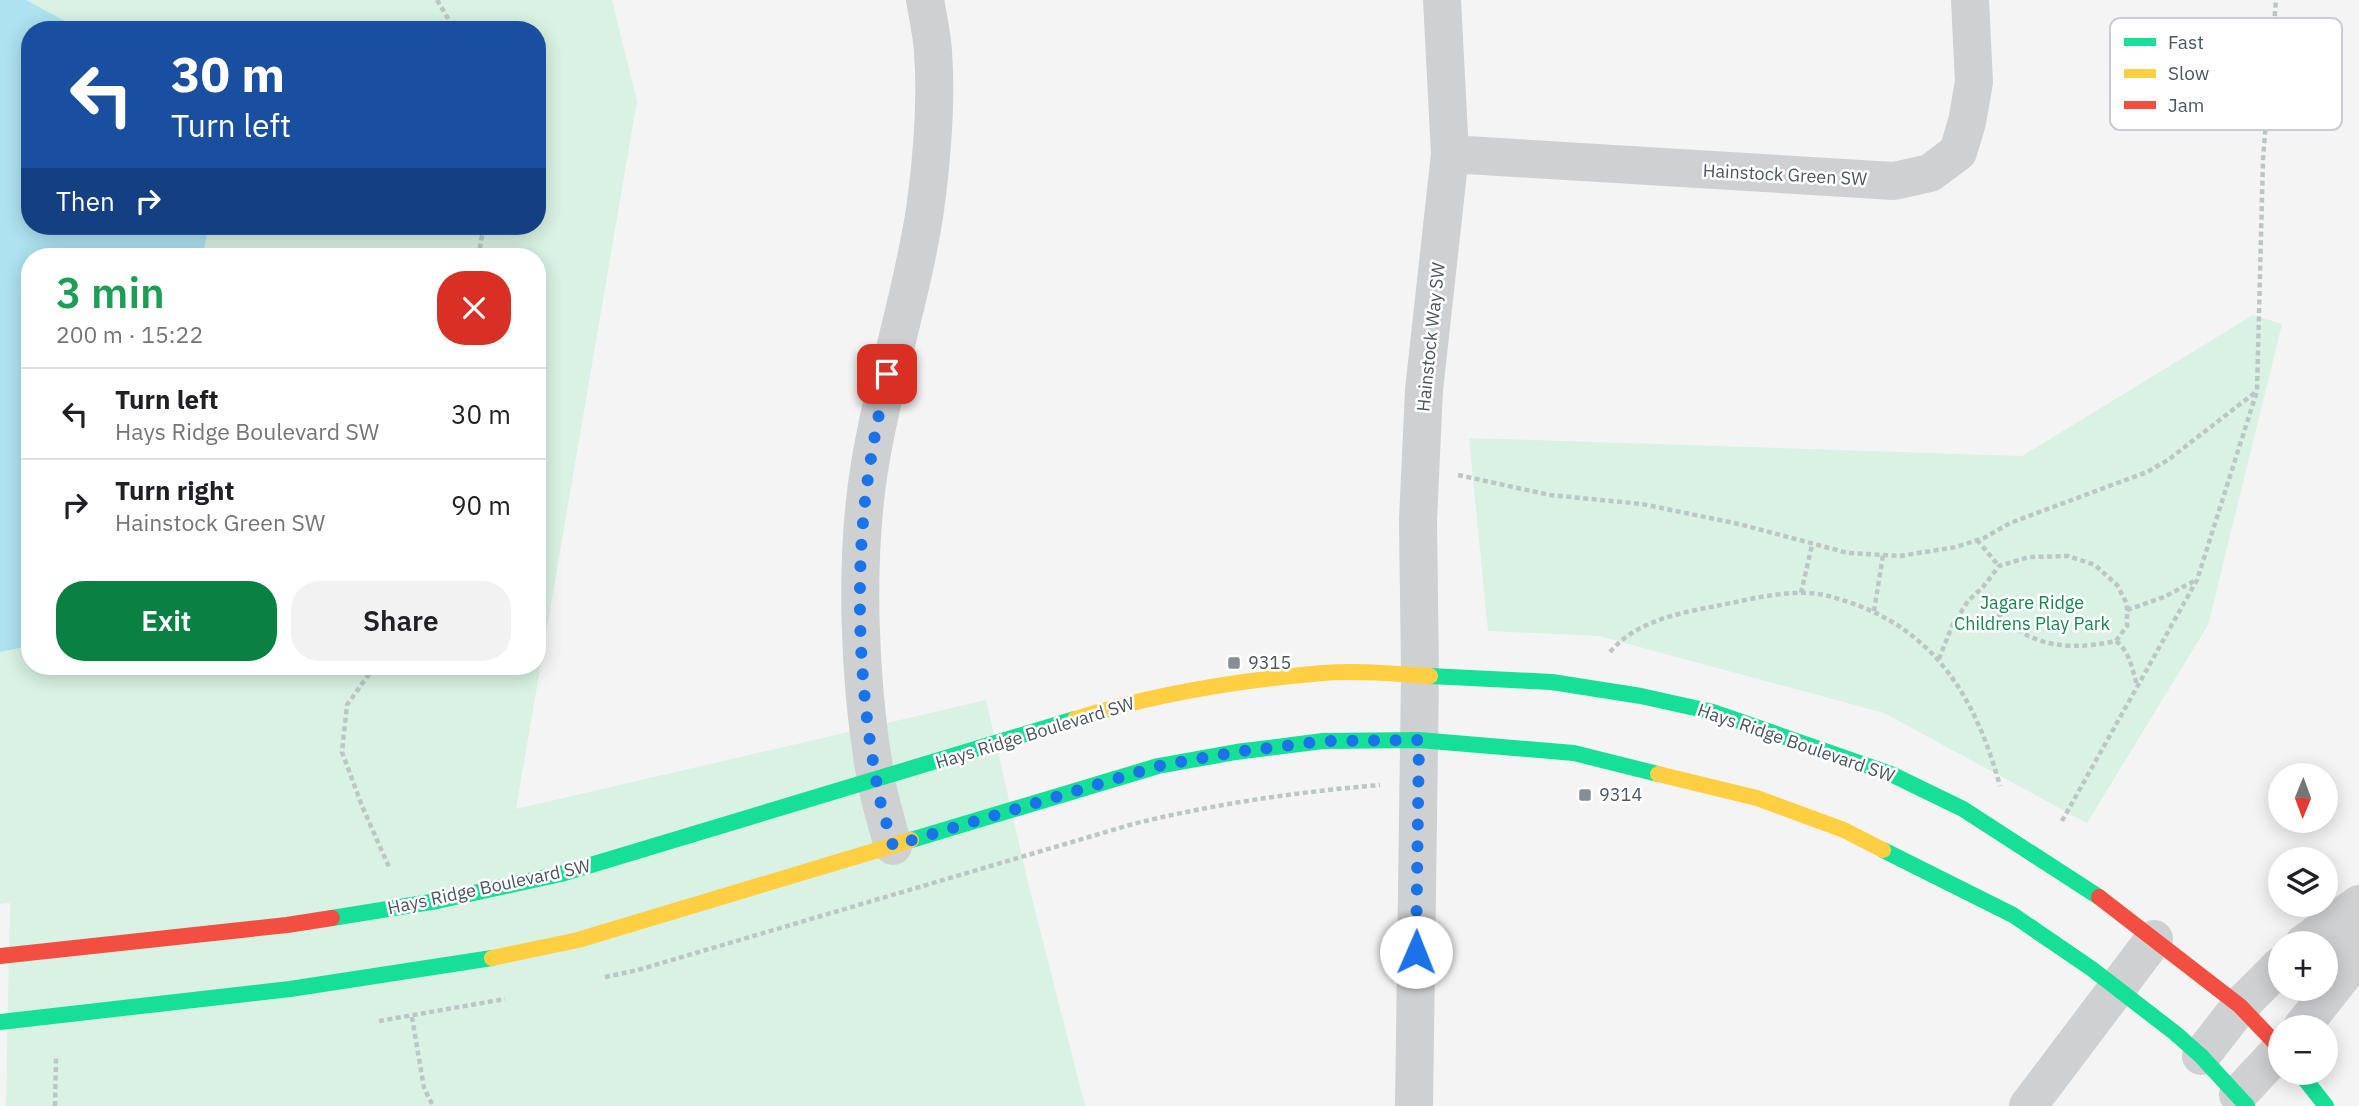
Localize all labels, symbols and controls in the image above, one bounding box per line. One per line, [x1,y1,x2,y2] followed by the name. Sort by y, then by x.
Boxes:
[2110,18,2342,130] legend
[2168,30,2204,54] text: Fast
[171,42,285,105] text: 30 m
[56,49,147,140] icon: left
[2168,61,2209,85] text: Slow
[2168,93,2204,117] text: Jam
[171,104,291,146] text: Turn left
[1702,159,1868,190] street label: Hainstock Green SW
[129,182,167,220] icon: right
[56,184,115,218] text: Then
[1411,261,1450,413] street label: Hainstock Way SW
[56,265,165,320] text: 3 min
[437,271,511,345] button: close
[56,319,203,349] text: 200 m · 15:22
[857,344,917,404] pin
[868,355,906,393] icon: arrive
[115,382,218,416] text: Turn left
[56,395,94,433] icon: left
[451,397,511,431] text: 30 m
[115,416,379,446] text: Hays Ridge Boulevard SW
[115,473,234,507] text: Turn right
[56,486,94,524] icon: right
[451,488,511,522] text: 90 m
[115,507,325,537] text: Hainstock Green SW
[56,581,277,661] button: Exit
[291,581,511,661] button: Share
[1954,591,2110,635] park label: Jagare Ridge Childrens Play Park
[1248,651,1291,674] place label: 9315
[1226,655,1242,671] marker: 9315
[933,691,1137,774] street label: Hays Ridge Boulevard SW
[1695,698,1898,787] street label: Hays Ridge Boulevard SW
[2268,763,2338,833] north arrow
[2268,763,2338,1085] map controls
[1599,783,1642,806] place label: 9314
[1577,787,1593,803] marker: 9314
[2268,847,2338,917] button: layers
[385,854,592,919] street label: Hays Ridge Boulevard SW
[1379,915,1453,989] position arrow
[2268,931,2338,1001] button: +
[2268,1015,2338,1085] button: −

